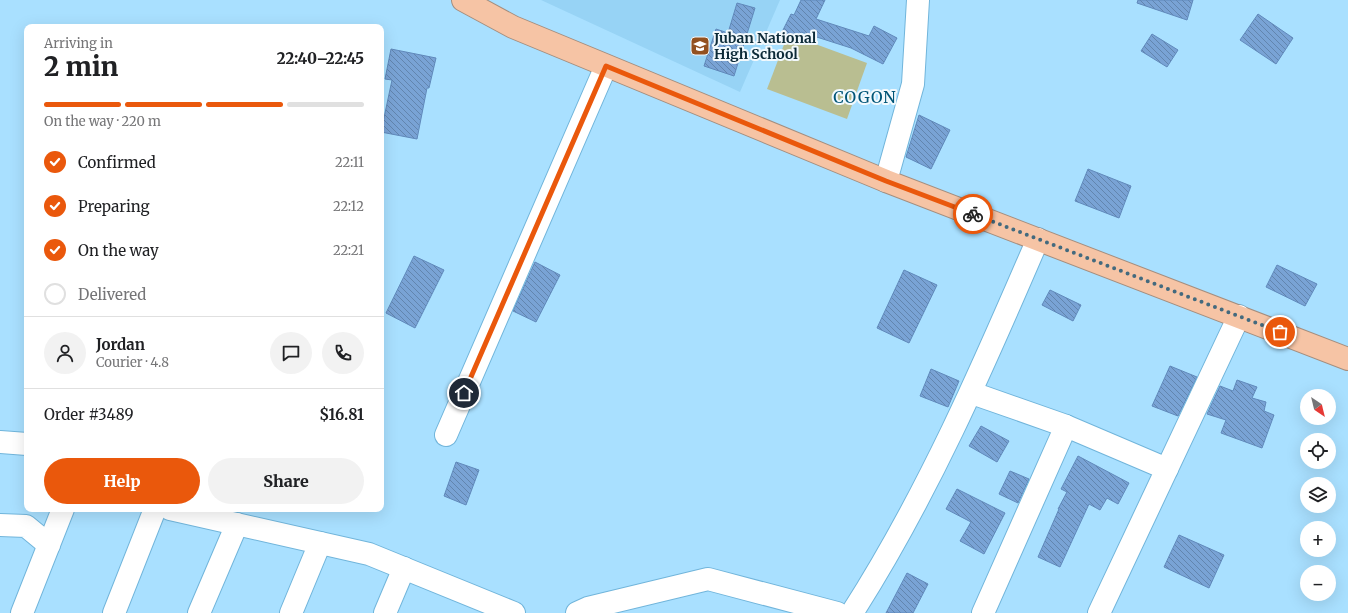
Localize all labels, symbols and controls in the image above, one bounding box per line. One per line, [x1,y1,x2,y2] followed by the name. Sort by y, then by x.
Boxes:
[713,29,817,63] place label: Juban National High School
[44,35,113,52] text: Arriving in
[689,35,711,57] school or university icon: Juban National High School
[277,49,364,68] text: 22:40–22:45
[44,50,118,83] text: 2 min
[833,87,897,107] district label: COGON
[44,113,161,130] text: On the way · 220 m
[44,151,66,173] icon: check
[78,153,156,172] text: Confirmed
[335,154,364,171] text: 22:11
[953,194,993,234] courier
[44,195,66,217] icon: check
[78,197,150,216] text: Preparing
[333,198,364,215] text: 22:12
[962,203,984,225] icon: bike
[44,239,66,261] icon: check
[78,241,159,260] text: On the way
[333,242,364,259] text: 22:21
[78,285,146,304] text: Delivered
[1263,315,1297,349] pin
[1269,321,1291,343] icon: bag
[44,332,86,374] button: person
[270,332,312,374] button: chat
[322,332,364,374] button: phone
[96,335,145,354] text: Jordan
[96,354,169,371] text: Courier · 4.8
[447,376,481,410] pin
[453,382,475,404] icon: home
[1300,389,1336,425] north arrow
[1300,389,1336,601] map controls
[44,405,133,424] text: Order #3489
[319,405,364,424] text: $16.81
[1300,433,1336,469] button: locate
[44,458,200,504] button: Help
[208,458,364,504] button: Share
[1300,477,1336,513] button: layers
[1300,521,1336,557] button: +
[1300,565,1336,601] button: −

